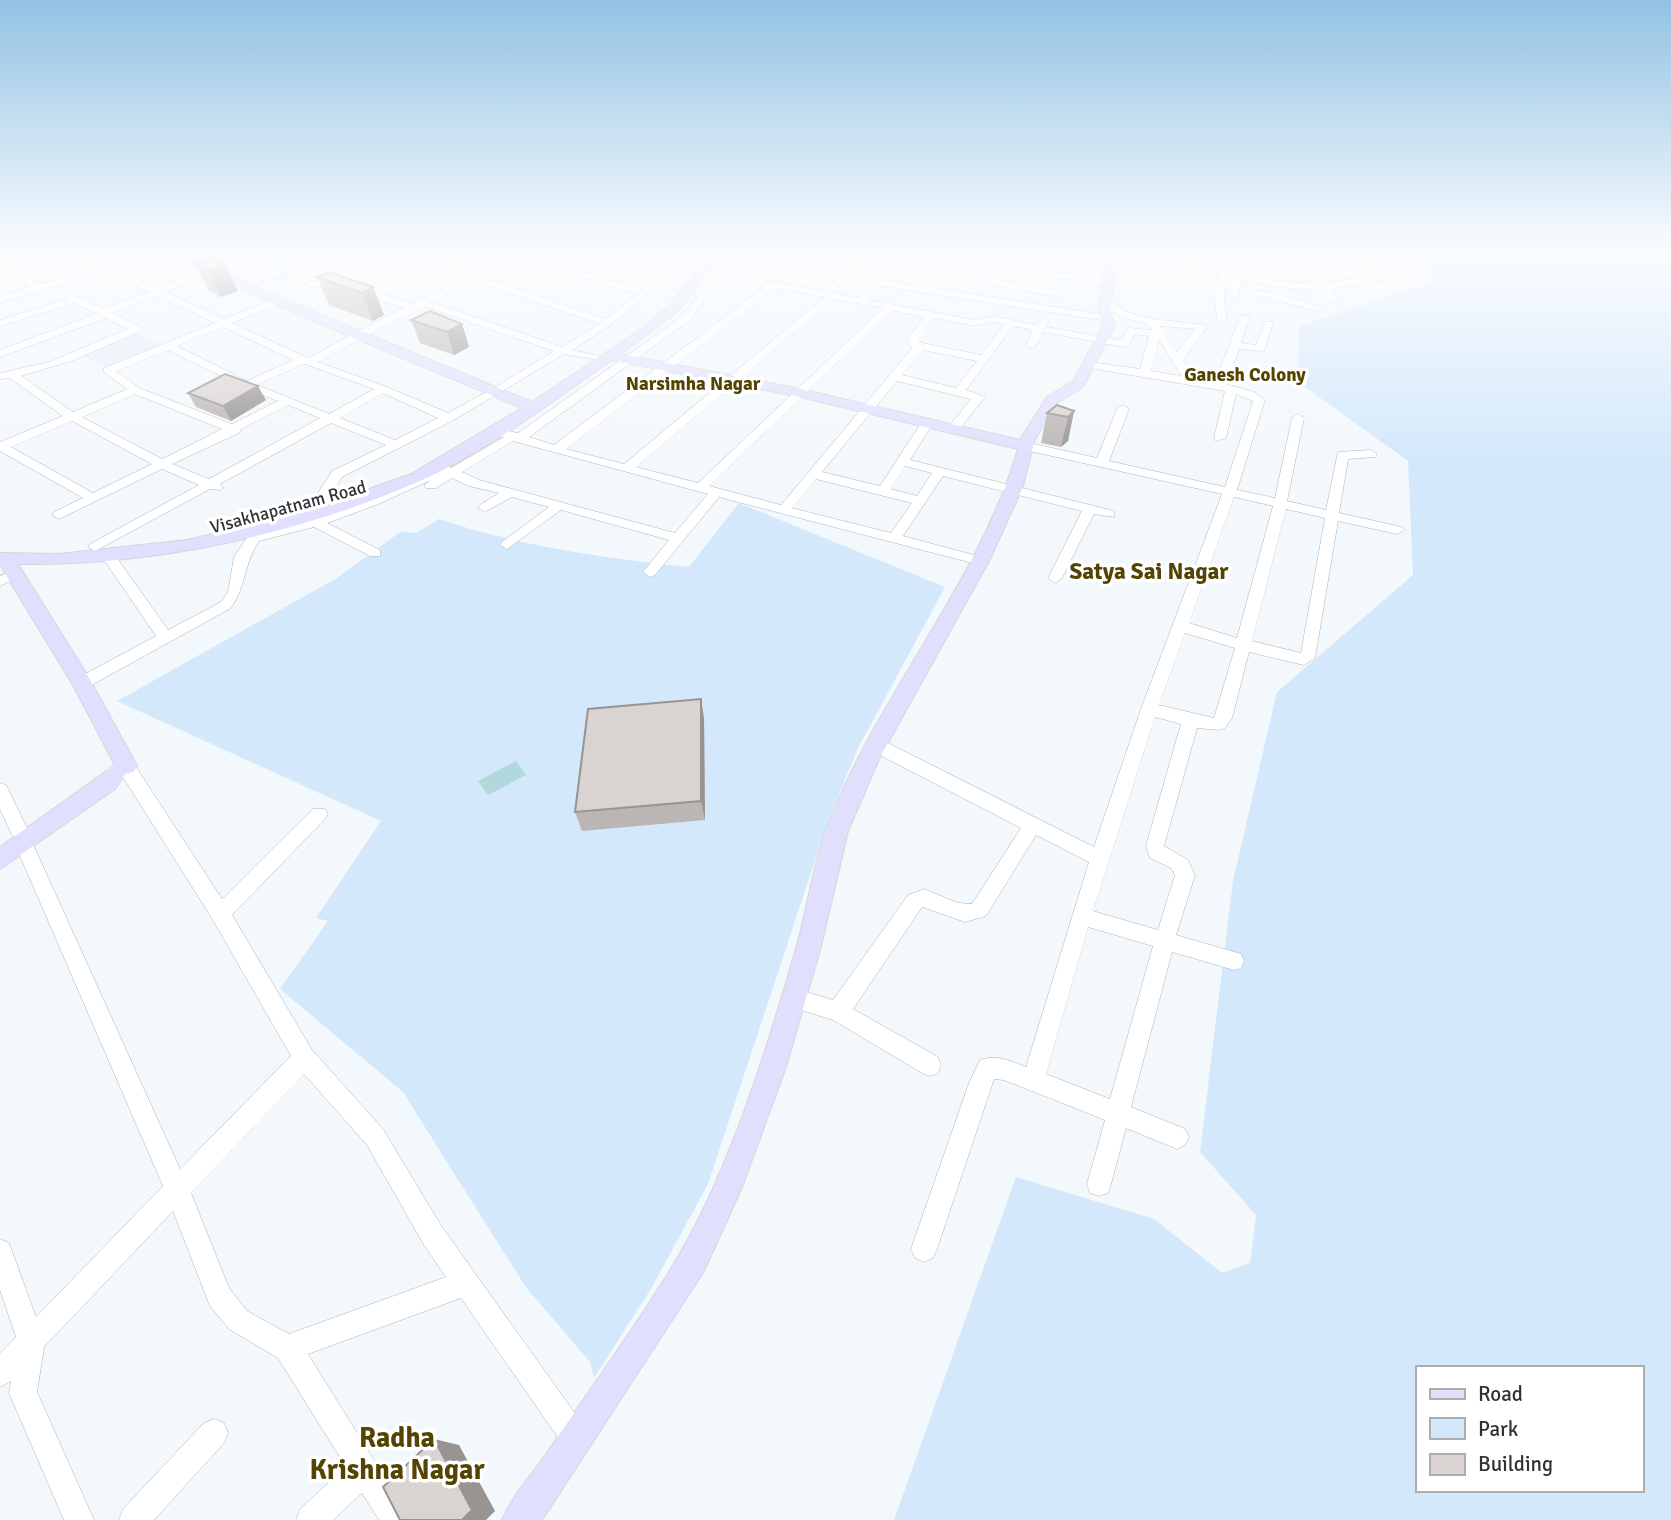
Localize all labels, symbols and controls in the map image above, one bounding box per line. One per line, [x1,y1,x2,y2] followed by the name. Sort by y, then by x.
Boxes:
[1184,363,1306,387] district label: Ganesh Colony
[626,372,761,396] district label: Narsimha Nagar
[208,476,368,538] street label: Visakhapatnam Road
[1070,557,1229,586] district label: Satya Sai Nagar
[1416,1366,1643,1492] legend
[1478,1381,1523,1407] text: Road
[1478,1416,1519,1442] text: Park
[309,1421,485,1487] district label: Radha Krishna Nagar
[1478,1451,1553,1477] text: Building

